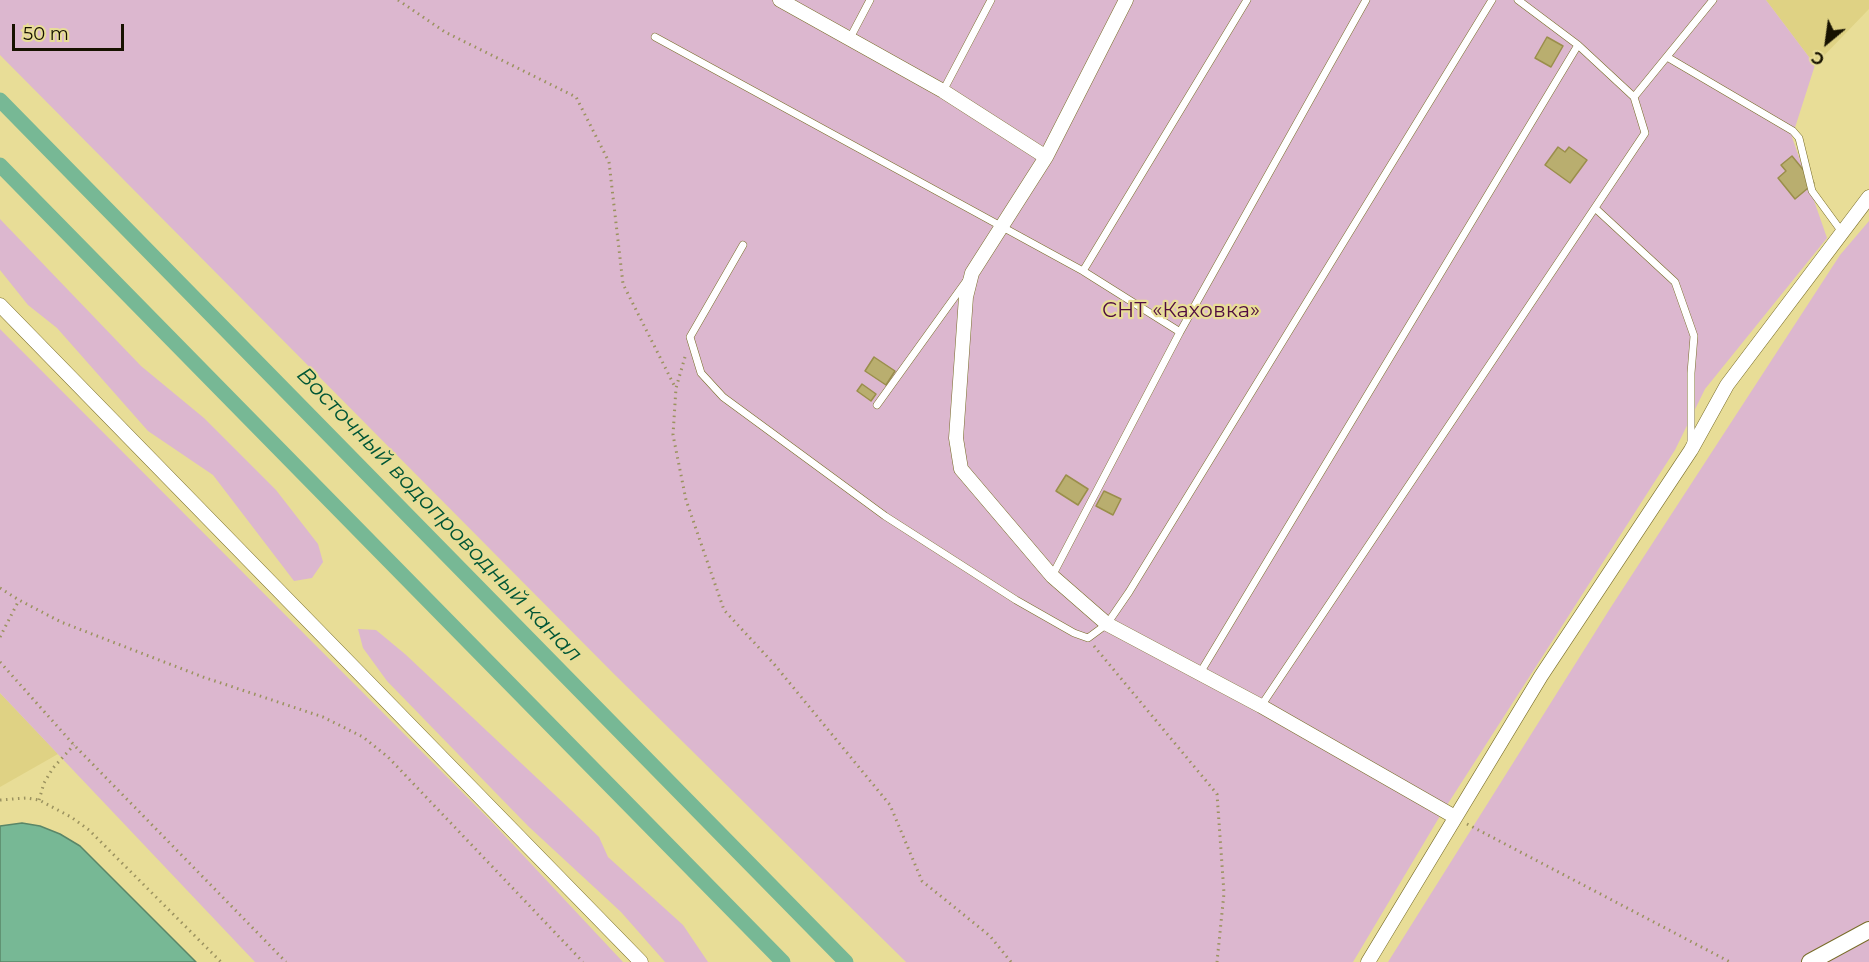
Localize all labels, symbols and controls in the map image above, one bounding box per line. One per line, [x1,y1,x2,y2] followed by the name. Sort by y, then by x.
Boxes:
[15,12,128,50] scale bar
[1797,12,1857,72] north arrow
[23,23,69,45] text: 50 m
[1808,47,1828,69] text: С
[1102,298,1260,324] park label: СНТ «Каховка»
[291,362,587,668] water label: Восточный водопроводный канал

